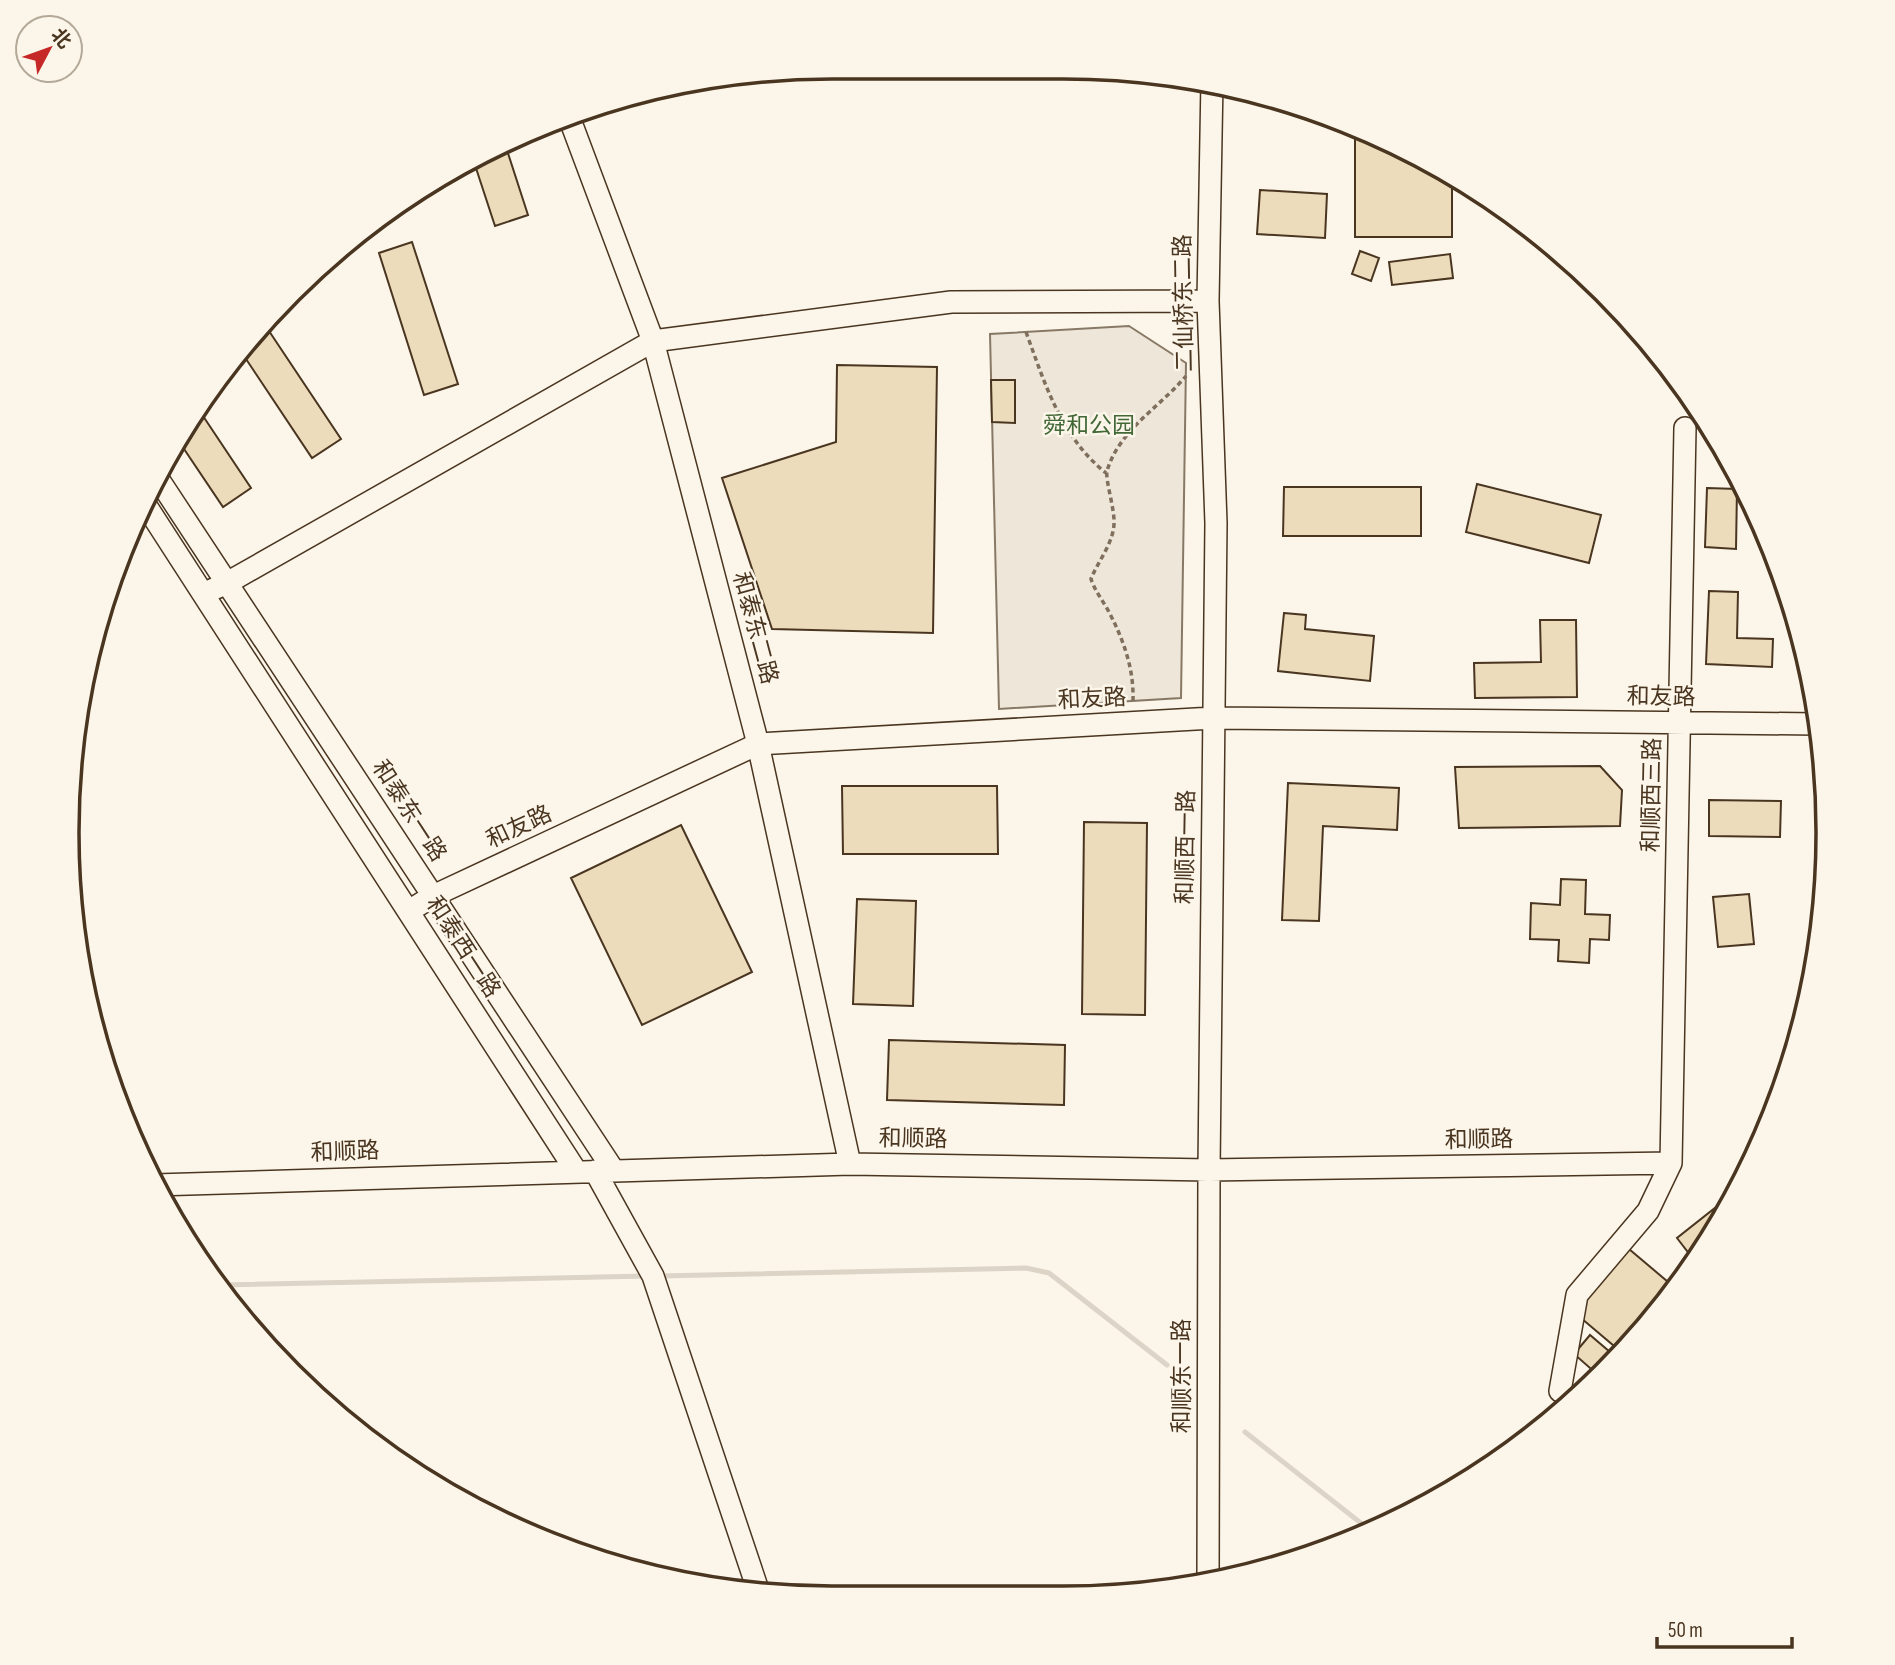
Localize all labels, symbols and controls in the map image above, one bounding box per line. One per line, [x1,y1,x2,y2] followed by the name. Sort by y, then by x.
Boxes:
[14,14,84,84] north arrow
[46,24,76,54] text: 北
[1169,234,1199,372] street label: 二仙桥东二路
[1043,412,1135,440] park label: 舜和公园
[727,569,783,687] street label: 和泰东二路
[1626,682,1696,712] street label: 和友路
[1057,683,1127,715] street label: 和友路
[1637,737,1667,853] street label: 和顺西三路
[366,755,452,867] street label: 和泰东一路
[1171,789,1201,905] street label: 和顺西一路
[482,800,556,854] street label: 和友路
[420,891,506,1003] street label: 和泰西一路
[878,1124,948,1154] street label: 和顺路
[1444,1125,1514,1155] street label: 和顺路
[310,1137,380,1167] street label: 和顺路
[1168,1319,1196,1434] street label: 和顺东一路
[1657,1606,1792,1650] scale bar
[1668,1618,1703,1643] text: 50 m

